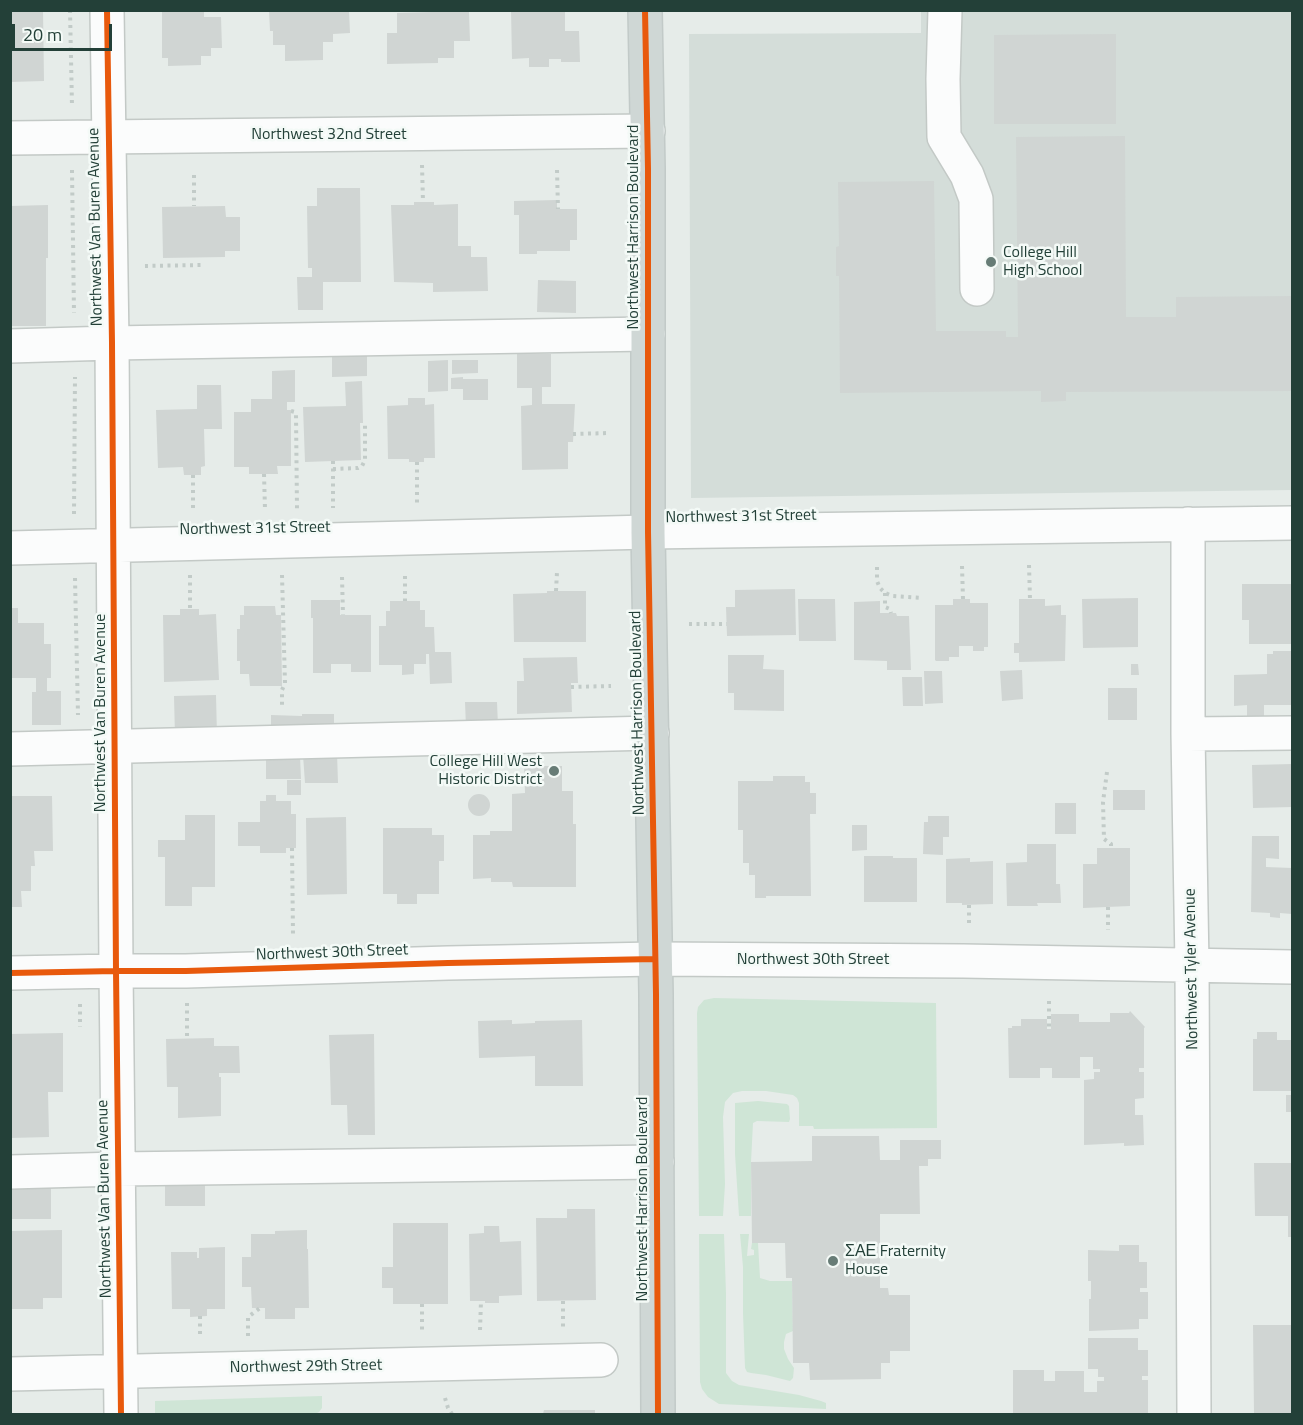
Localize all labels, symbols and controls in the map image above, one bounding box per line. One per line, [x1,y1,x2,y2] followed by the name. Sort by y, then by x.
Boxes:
[15,12,116,50] scale bar
[23,21,62,48] text: 20 m
[251,125,407,145] street label: Northwest 32nd Street
[624,125,644,329] street label: Northwest Harrison Boulevard
[85,128,107,326] street label: Northwest Van Buren Avenue
[1003,243,1082,281] place label: College Hill High School
[984,255,998,269] marker: College Hill High School
[665,506,817,528] street label: Northwest 31st Street
[179,518,331,540] street label: Northwest 31st Street
[627,610,649,816] street label: Northwest Harrison Boulevard
[91,614,111,812] street label: Northwest Van Buren Avenue
[430,752,542,790] place label: College Hill West Historic District
[547,764,561,778] marker: College Hill West Historic District
[1181,888,1203,1050] street label: Northwest Tyler Avenue
[255,941,409,965] street label: Northwest 30th Street
[737,950,889,970] street label: Northwest 30th Street
[633,1097,653,1301] street label: Northwest Harrison Boulevard
[94,1100,116,1298] street label: Northwest Van Buren Avenue
[845,1242,946,1280] place label: ΣΑΕ Fraternity House
[826,1254,840,1268] marker: ΣΑΕ Fraternity House
[230,1356,382,1378] street label: Northwest 29th Street

